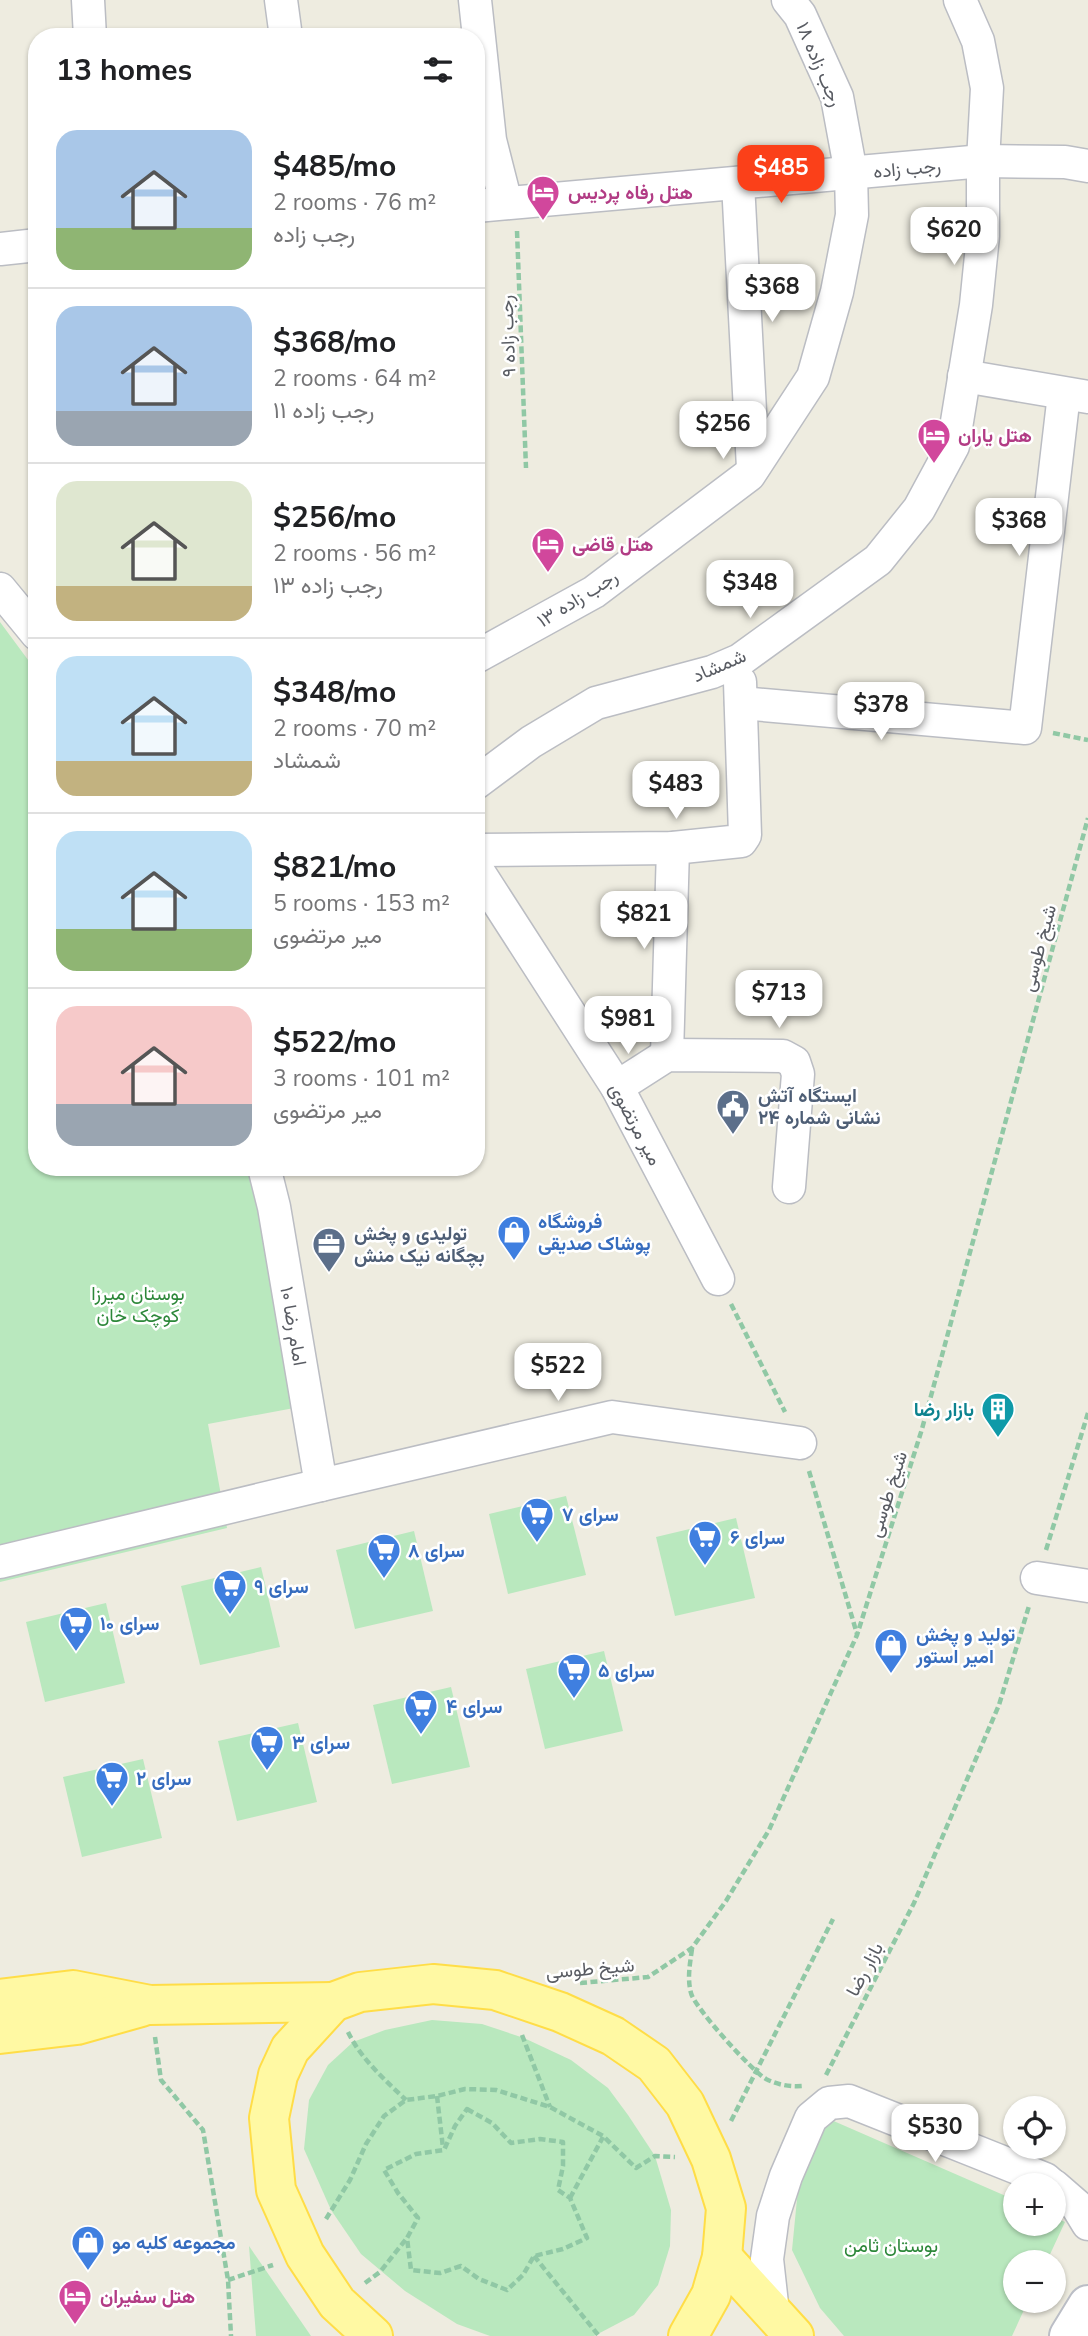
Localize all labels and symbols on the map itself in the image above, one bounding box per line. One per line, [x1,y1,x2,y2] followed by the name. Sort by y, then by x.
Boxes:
[790,18,849,111] street label: رجب زاده ۱۸
[740,146,822,205] pin: $485
[872,153,942,185] street label: رجب زاده
[524,173,562,222] hotel icon: هتل رفاه پردیس
[568,180,693,206] place label: هتل رفاه پردیس
[913,208,995,267] pin: $620
[731,264,813,324] pin: $368
[494,295,522,377] street label: رجب زاده ۹
[682,402,764,461] pin: $256
[915,416,953,465] hotel icon: هتل یاران
[958,423,1032,449] place label: هتل یاران
[978,498,1060,558] pin: $368
[529,525,567,574] hotel icon: هتل قاضی
[572,532,653,558] place label: هتل قاضی
[709,560,791,620] pin: $348
[532,564,623,634] street label: رجب زاده ۱۳
[689,643,750,689] street label: شمشاد
[840,682,922,742] pin: $378
[635,762,717,821] pin: $483
[603,892,685,951] pin: $821
[1015,902,1063,995] street label: شیخ طوسی
[738,970,820,1030] pin: $713
[587,996,669,1056] pin: $981
[602,1079,668,1170] street label: میر مرتضوی
[758,1083,881,1131] place label: ایستگاه آتش نشانی شماره ۲۴
[714,1087,752,1136] public building icon: ایستگاه آتش نشانی شماره ۲۴
[538,1209,651,1257] place label: فروشگاه پوشاک صدیقی
[495,1213,533,1262] shop icon: فروشگاه پوشاک صدیقی
[354,1221,485,1269] place label: تولیدی و پخش بچگانه نیک منش
[310,1225,348,1274] office icon: تولیدی و پخش بچگانه نیک منش
[91,1281,185,1329] park label: بوستان میرزا کوچک خان
[273,1285,313,1368] street label: امام رضا ۱۰
[517,1344,599,1403] pin: $522
[979,1390,1017,1439] building icon: بازار رضا
[914,1397,974,1423] place label: بازار رضا
[862,1448,914,1541] street label: شیخ طوسی
[518,1495,556,1544] supermarket icon: سرای ۷
[562,1502,619,1528] place label: سرای ۷
[686,1518,724,1567] supermarket icon: سرای ۶
[730,1525,785,1551] place label: سرای ۶
[365,1531,403,1580] supermarket icon: سرای ۸
[408,1538,465,1564] place label: سرای ۸
[211,1567,249,1616] supermarket icon: سرای ۹
[254,1574,309,1600] place label: سرای ۹
[57,1604,95,1653] supermarket icon: سرای ۱۰
[100,1611,159,1637] place label: سرای ۱۰
[915,1622,1015,1670] place label: تولید و پخش امیر استور
[872,1626,910,1675] shop icon: تولید و پخش امیر استور
[555,1651,593,1700] supermarket icon: سرای ۵
[598,1658,655,1684] place label: سرای ۵
[402,1687,440,1736] supermarket icon: سرای ۴
[446,1694,502,1720] place label: سرای ۴
[248,1723,286,1772] supermarket icon: سرای ۳
[292,1730,350,1756] place label: سرای ۳
[93,1759,131,1808] supermarket icon: سرای ۲
[136,1766,192,1792] place label: سرای ۲
[840,1938,890,2001] street label: بازار رضا
[545,1952,636,1986] street label: شیخ طوسی
[894,2104,976,2164] pin: $530
[69,2223,107,2272] shop icon: مجموعه کلبه مو
[112,2230,235,2256] place label: مجموعه کلبه مو
[844,2233,938,2259] park label: بوستان ثامن
[56,2277,94,2326] hotel icon: هتل سفیران
[100,2284,195,2310] place label: هتل سفیران

